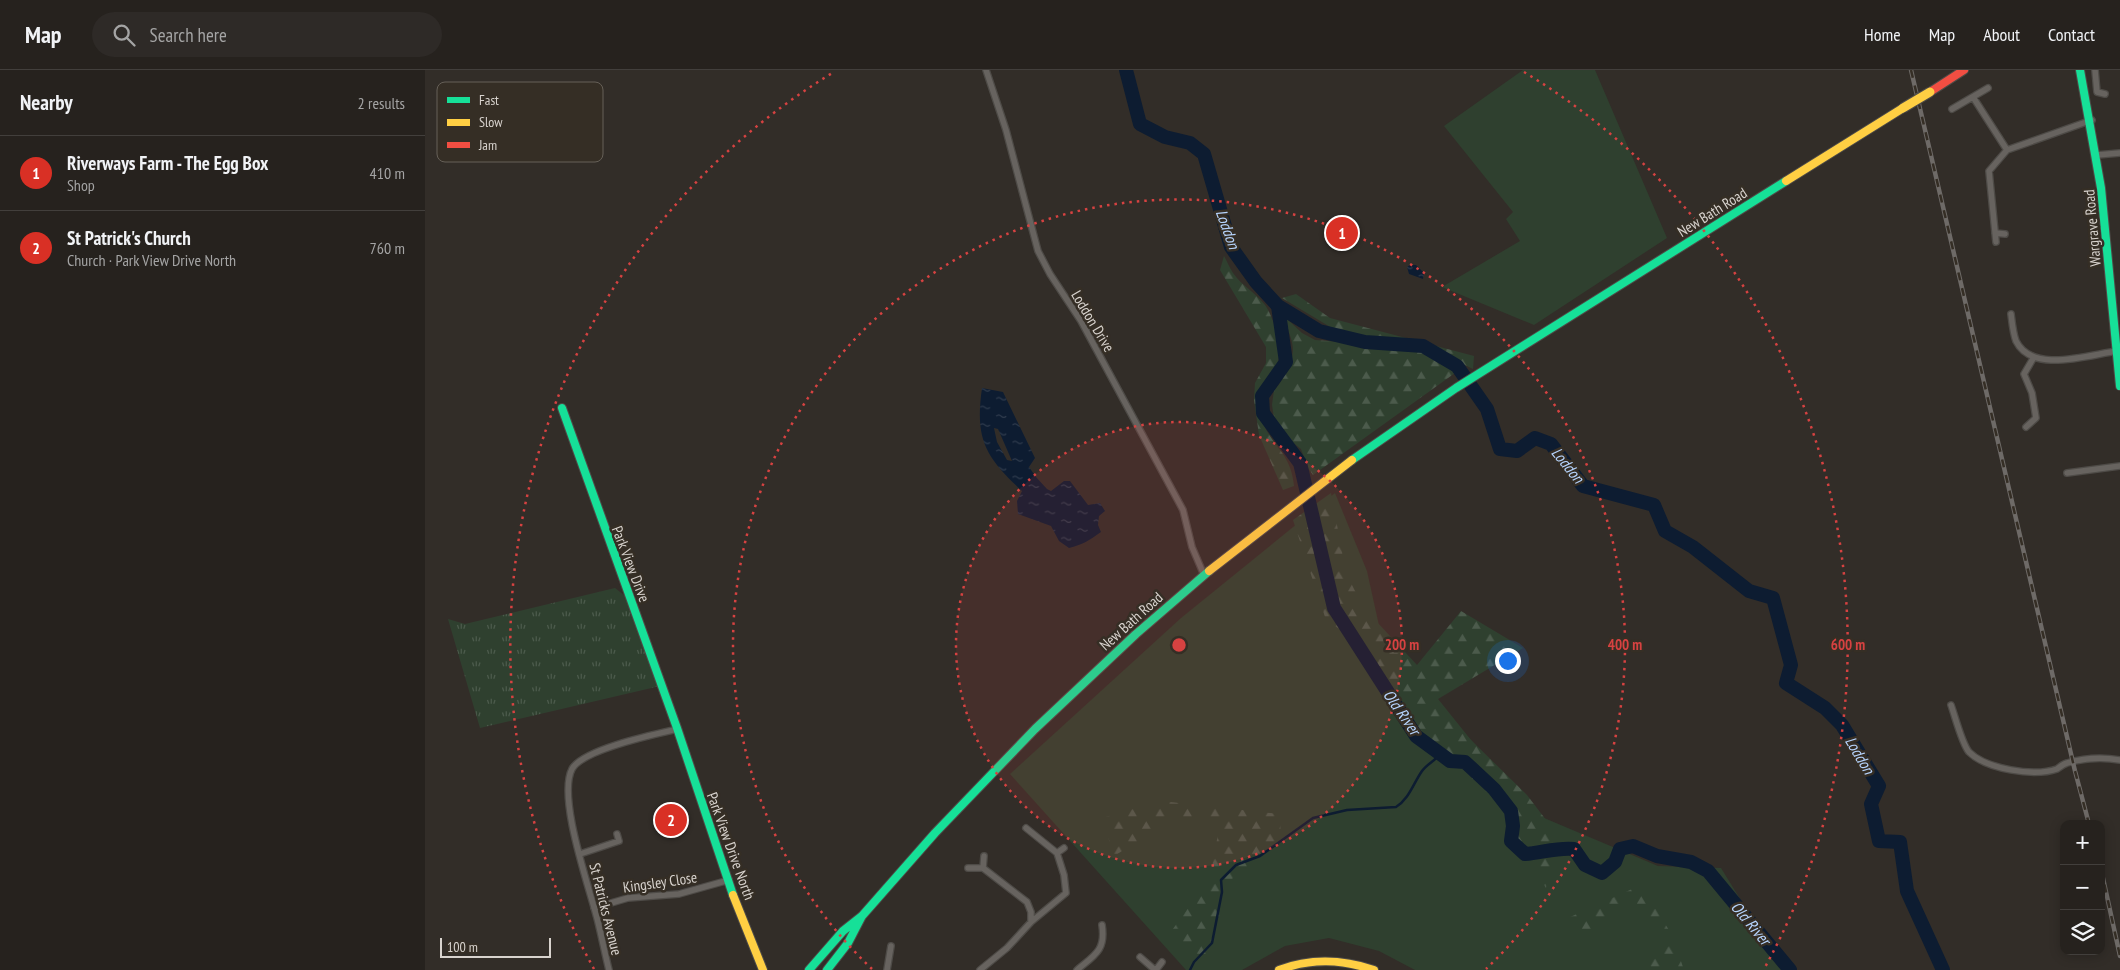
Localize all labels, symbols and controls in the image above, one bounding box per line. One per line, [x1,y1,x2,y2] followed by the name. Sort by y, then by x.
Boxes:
[92,12,442,57] search box
[25,19,62,50] text: Map
[110,21,138,49] icon: search
[150,23,227,47] text: Search here
[1864,23,1901,46] text: Home
[1929,23,1955,46] text: Map
[1983,23,2020,46] text: About
[2048,23,2095,46] text: Contact
[437,82,603,162] legend
[20,89,73,116] text: Nearby
[479,91,499,109] text: Fast
[358,93,405,113] text: 2 results
[479,113,503,131] text: Slow
[478,136,497,154] text: Jam
[67,151,268,175] text: Riverways Farm - The Egg Box
[32,163,40,183] text: 1
[370,163,405,183] text: 410 m
[67,175,95,195] text: Shop
[1674,183,1750,241] street label: New Bath Road
[2079,189,2105,267] street label: Wargrave Road
[1212,206,1245,252] water label: Loddon
[1326,214,1358,252] pin: 1
[67,226,191,250] text: St Patrick's Church
[32,238,40,258] text: 2
[370,238,405,258] text: 760 m
[67,250,236,270] text: Church · Park View Drive North
[1067,287,1119,355] street label: Loddon Drive
[1547,443,1589,488] water label: Loddon
[608,523,654,605] street label: Park View Drive
[1095,588,1167,654] street label: New Bath Road
[1385,635,1419,654] text: 200 m
[1608,635,1642,654] text: 400 m
[1831,635,1865,654] text: 600 m
[1170,636,1188,654] centre of rings
[1495,648,1521,674] your location
[1379,685,1426,741] water label: Old River
[1841,732,1880,778] water label: Loddon
[703,790,759,902] street label: Park View Drive North
[655,801,687,839] pin: 2
[2060,820,2105,955] map controls
[2060,820,2105,865] button: +
[585,861,627,957] street label: St Patricks Avenue
[2060,865,2105,910] button: −
[622,867,698,897] street label: Kingsley Close
[1727,897,1777,951] water label: Old River
[2060,910,2105,955] button: layers
[440,935,551,958] scale bar
[447,938,478,956] text: 100 m

